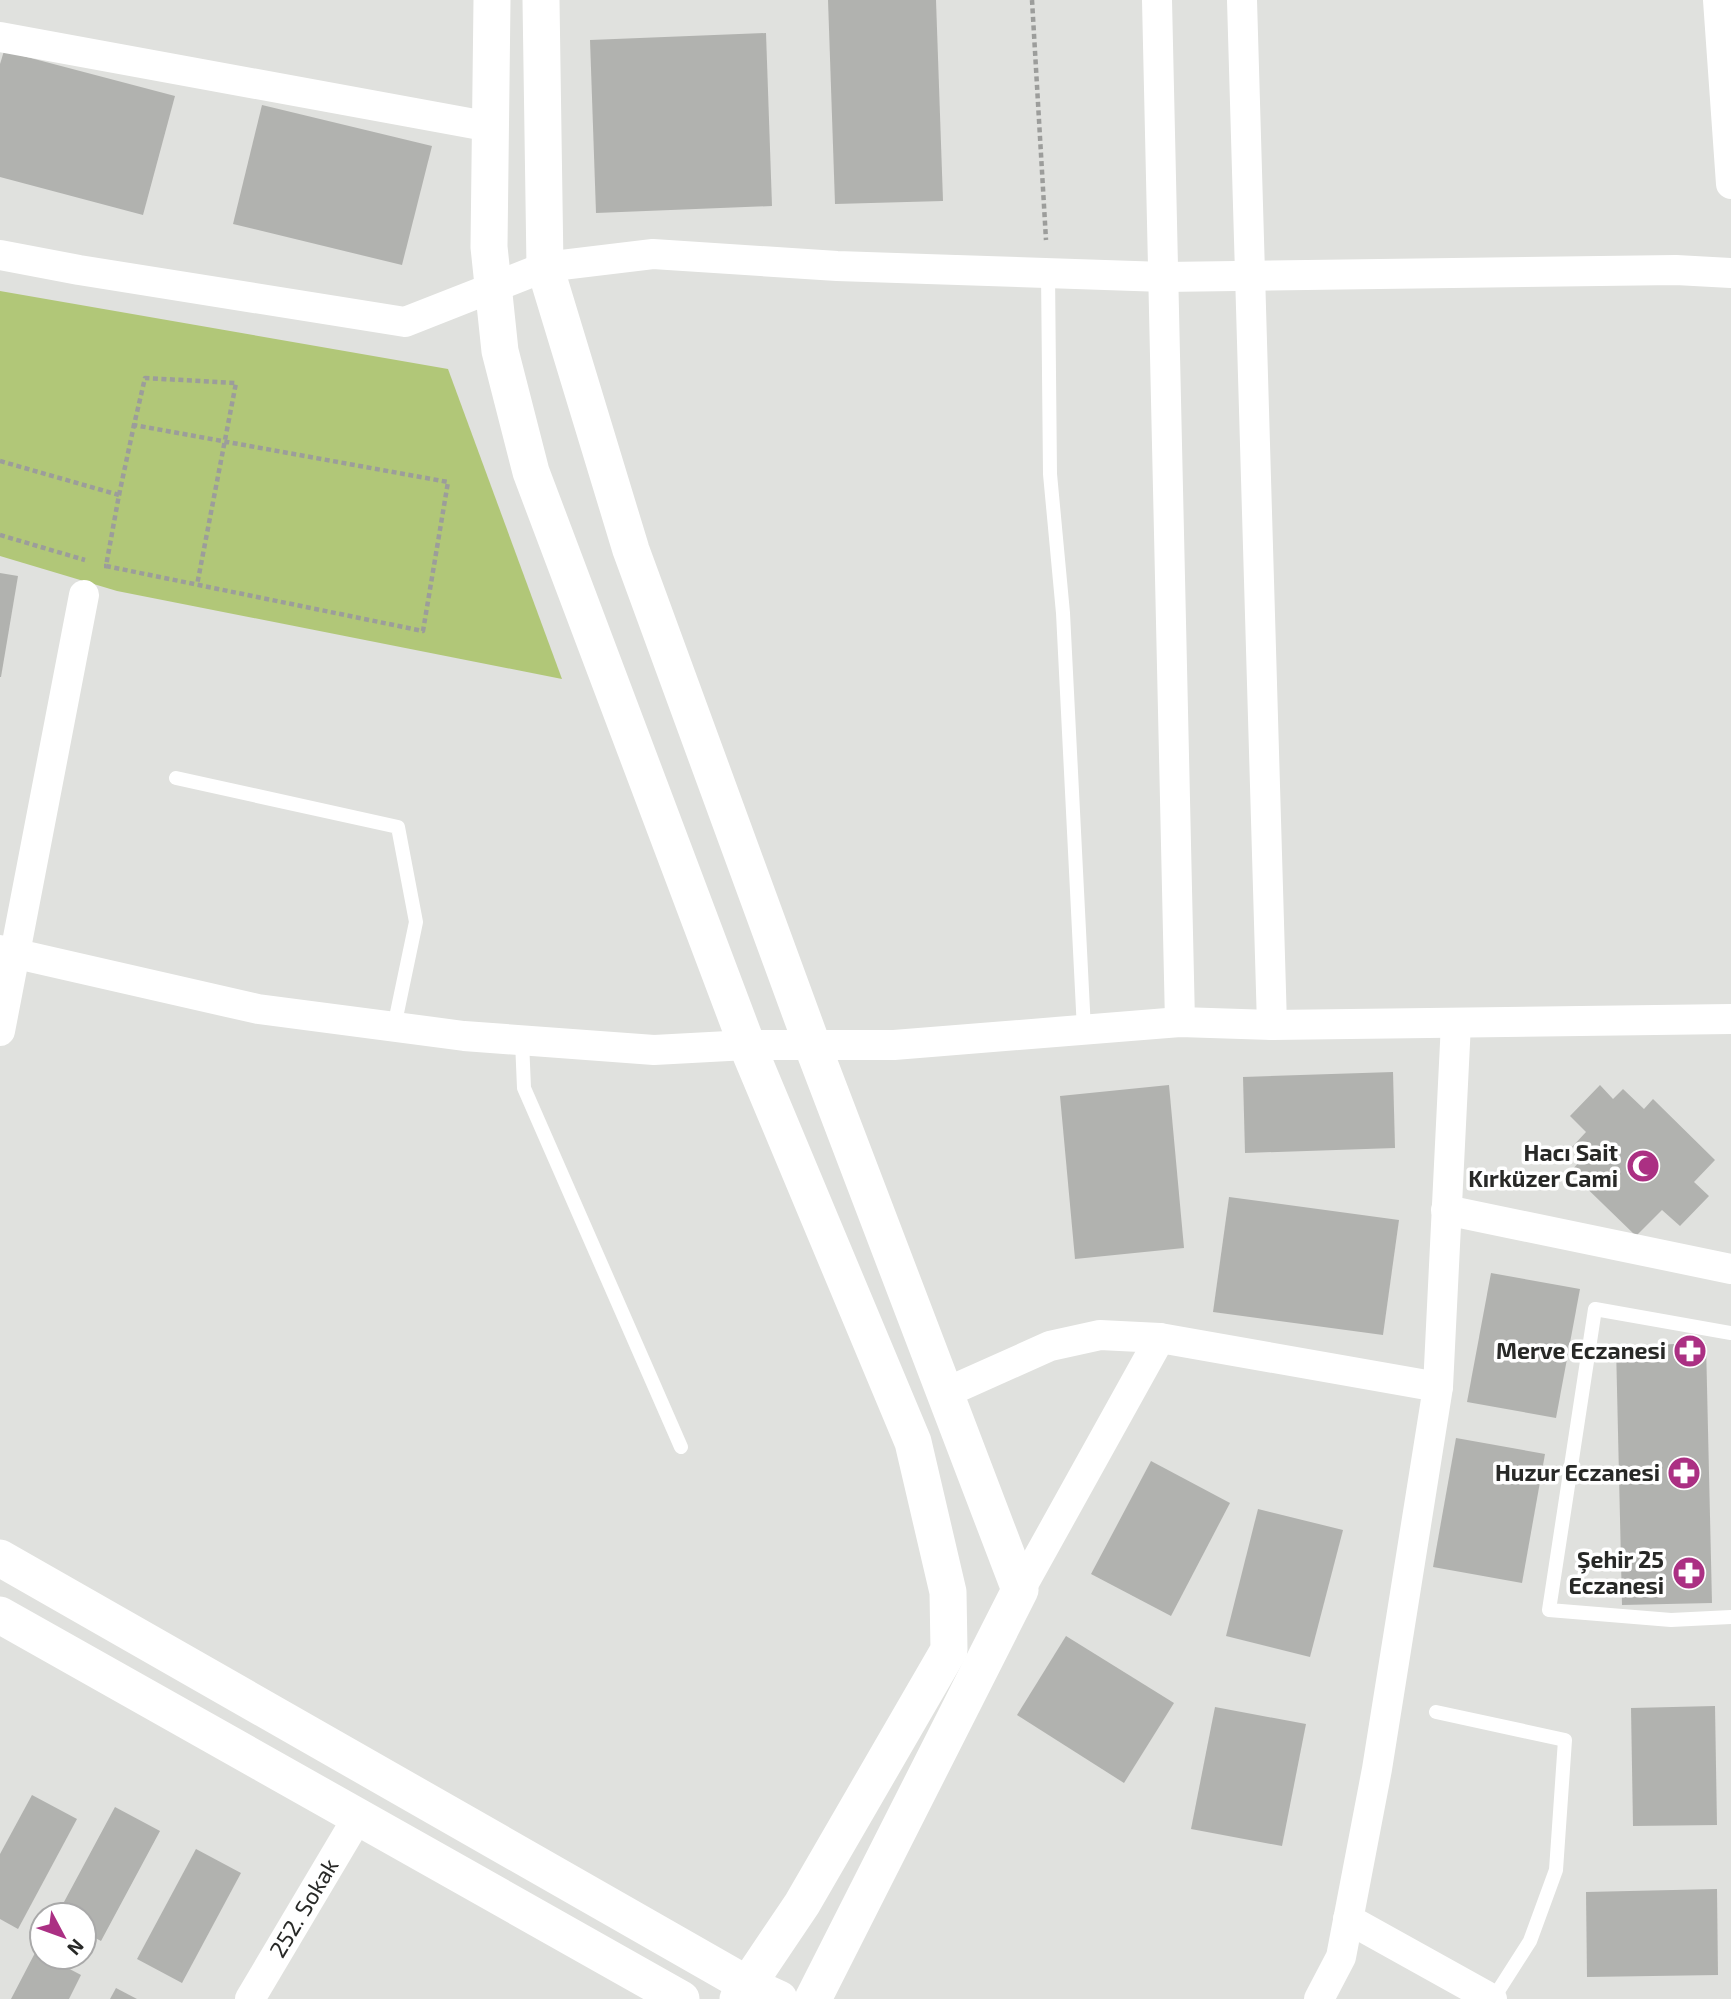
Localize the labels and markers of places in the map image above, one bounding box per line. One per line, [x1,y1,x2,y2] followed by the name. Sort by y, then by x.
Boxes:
[1468,1138,1618,1192] place label: Hacı Sait Kırküzer Cami
[1624,1147,1662,1185] mosque icon: Hacı Sait Kırküzer Cami
[1671,1332,1709,1370] pharmacy icon: Merve Eczanesi
[1496,1336,1666,1364] place label: Merve Eczanesi
[1665,1454,1703,1492] pharmacy icon: Huzur Eczanesi
[1495,1458,1660,1486] place label: Huzur Eczanesi
[1568,1545,1664,1599] place label: Şehir 25 Eczanesi
[1670,1554,1708,1592] pharmacy icon: Şehir 25 Eczanesi

